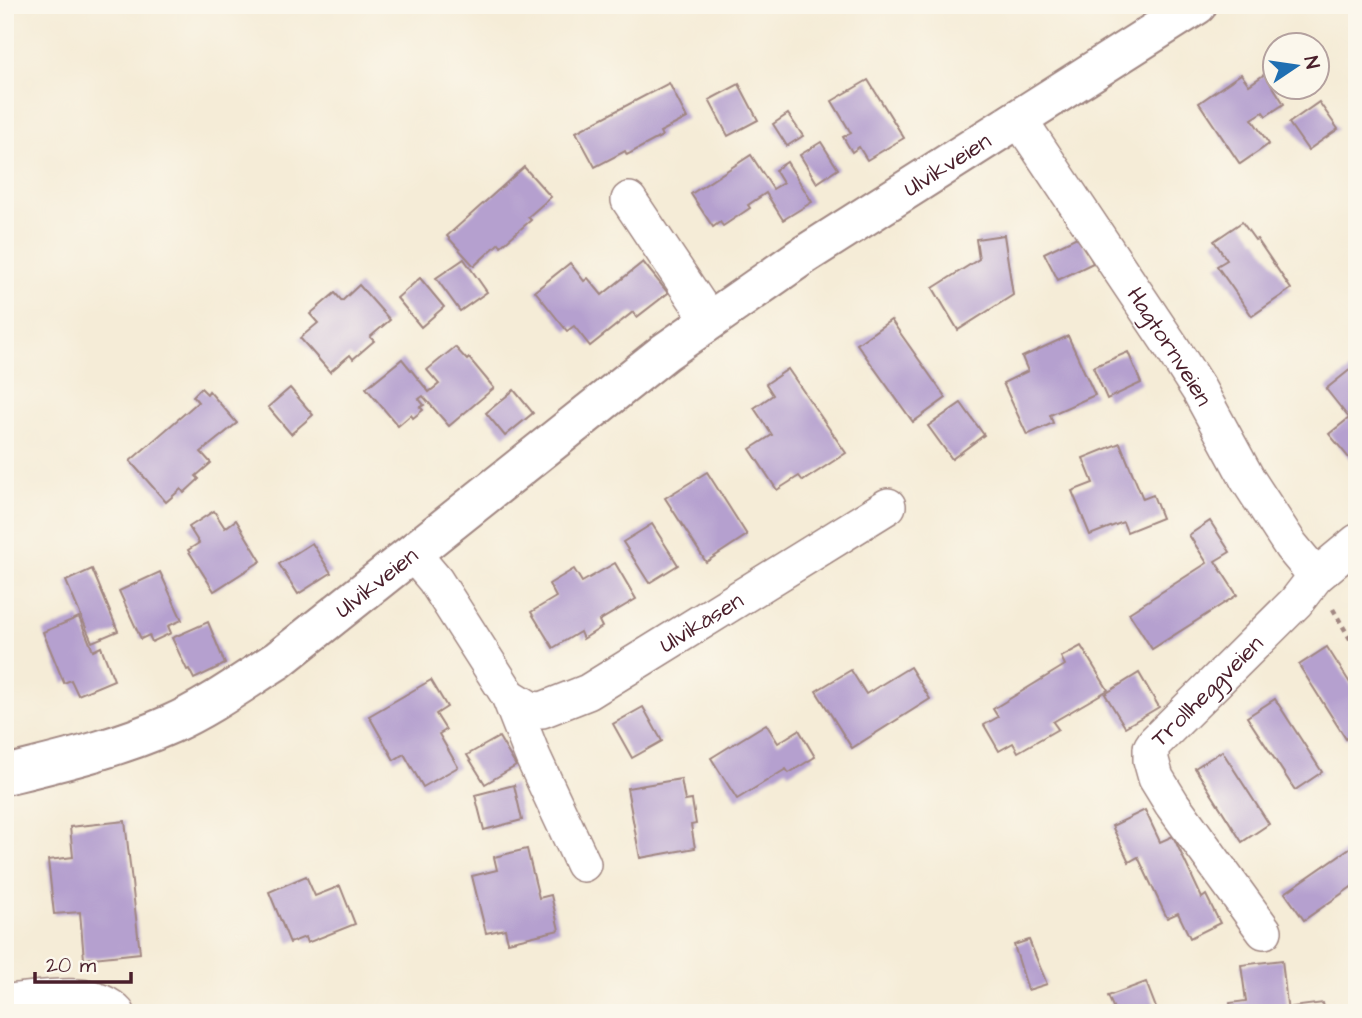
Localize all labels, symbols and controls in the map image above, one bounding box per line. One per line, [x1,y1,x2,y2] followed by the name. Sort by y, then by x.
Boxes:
[1260,32,1330,102] north arrow
[1297,54,1326,71] text: N
[897,125,997,205] street label: Ulvikveien
[1119,281,1220,412] street label: Hagtornveien
[328,540,425,626] street label: Ulvikveien
[653,585,750,661] street label: Ulvikåsen
[1144,628,1271,754] street label: Trollheggveien
[35,941,131,985] scale bar
[46,951,97,980] text: 20 m

